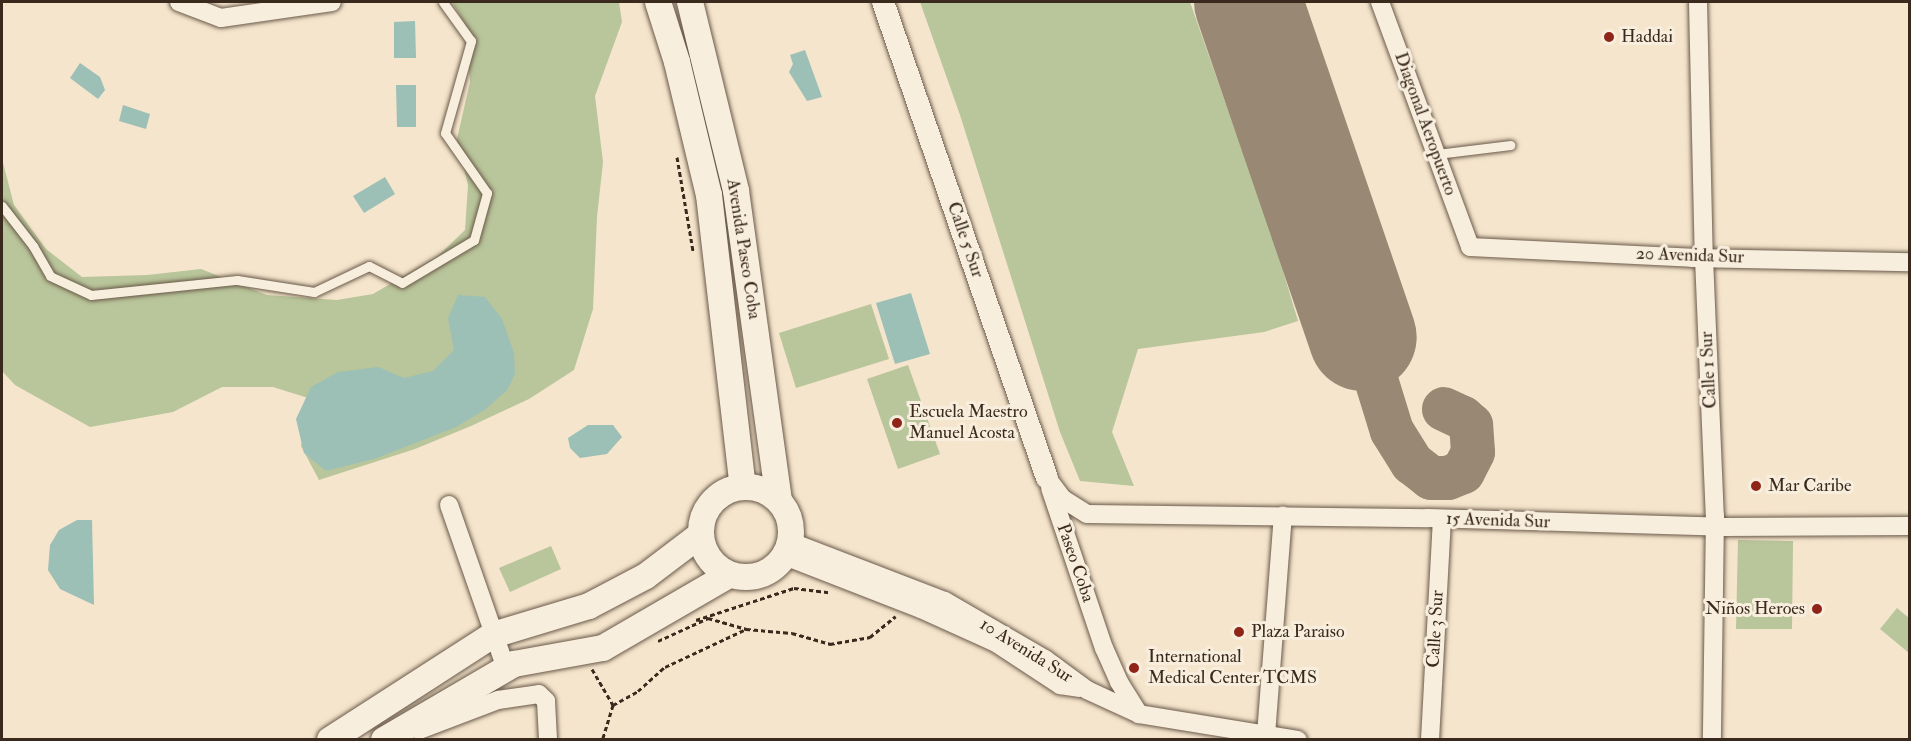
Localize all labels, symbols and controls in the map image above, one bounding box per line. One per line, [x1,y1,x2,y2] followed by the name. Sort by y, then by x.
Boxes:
[1621,26,1673,48] place label: Haddai
[1602,30,1616,44] marker: Haddai
[1389,49,1461,199] street label: Diagonal Aeropuerto
[721,177,765,321] street label: Avenida Paseo Coba
[942,199,988,281] street label: Calle 5 Sur
[1636,243,1744,269] street label: 20 Avenida Sur
[1696,331,1722,409] street label: Calle 1 Sur
[909,402,1028,444] place label: Escuela Maestro Manuel Acosta
[890,416,904,430] marker: Escuela Maestro Manuel Acosta
[1768,475,1851,497] place label: Mar Caribe
[1749,479,1763,493] marker: Mar Caribe
[1446,508,1550,534] street label: 15 Avenida Sur
[1051,521,1099,605] street label: Paseo Coba
[1423,590,1449,668] street label: Calle 3 Sur
[1705,598,1805,620] place label: Niños Heroes
[1810,602,1824,616] marker: Niños Heroes
[976,614,1076,688] street label: 10 Avenida Sur
[1251,621,1345,643] place label: Plaza Paraiso
[1232,625,1246,639] marker: Plaza Paraiso
[1148,647,1317,690] place label: International Medical Center TCMS
[1125,659,1143,677] marker: International Medical Center TCMS

